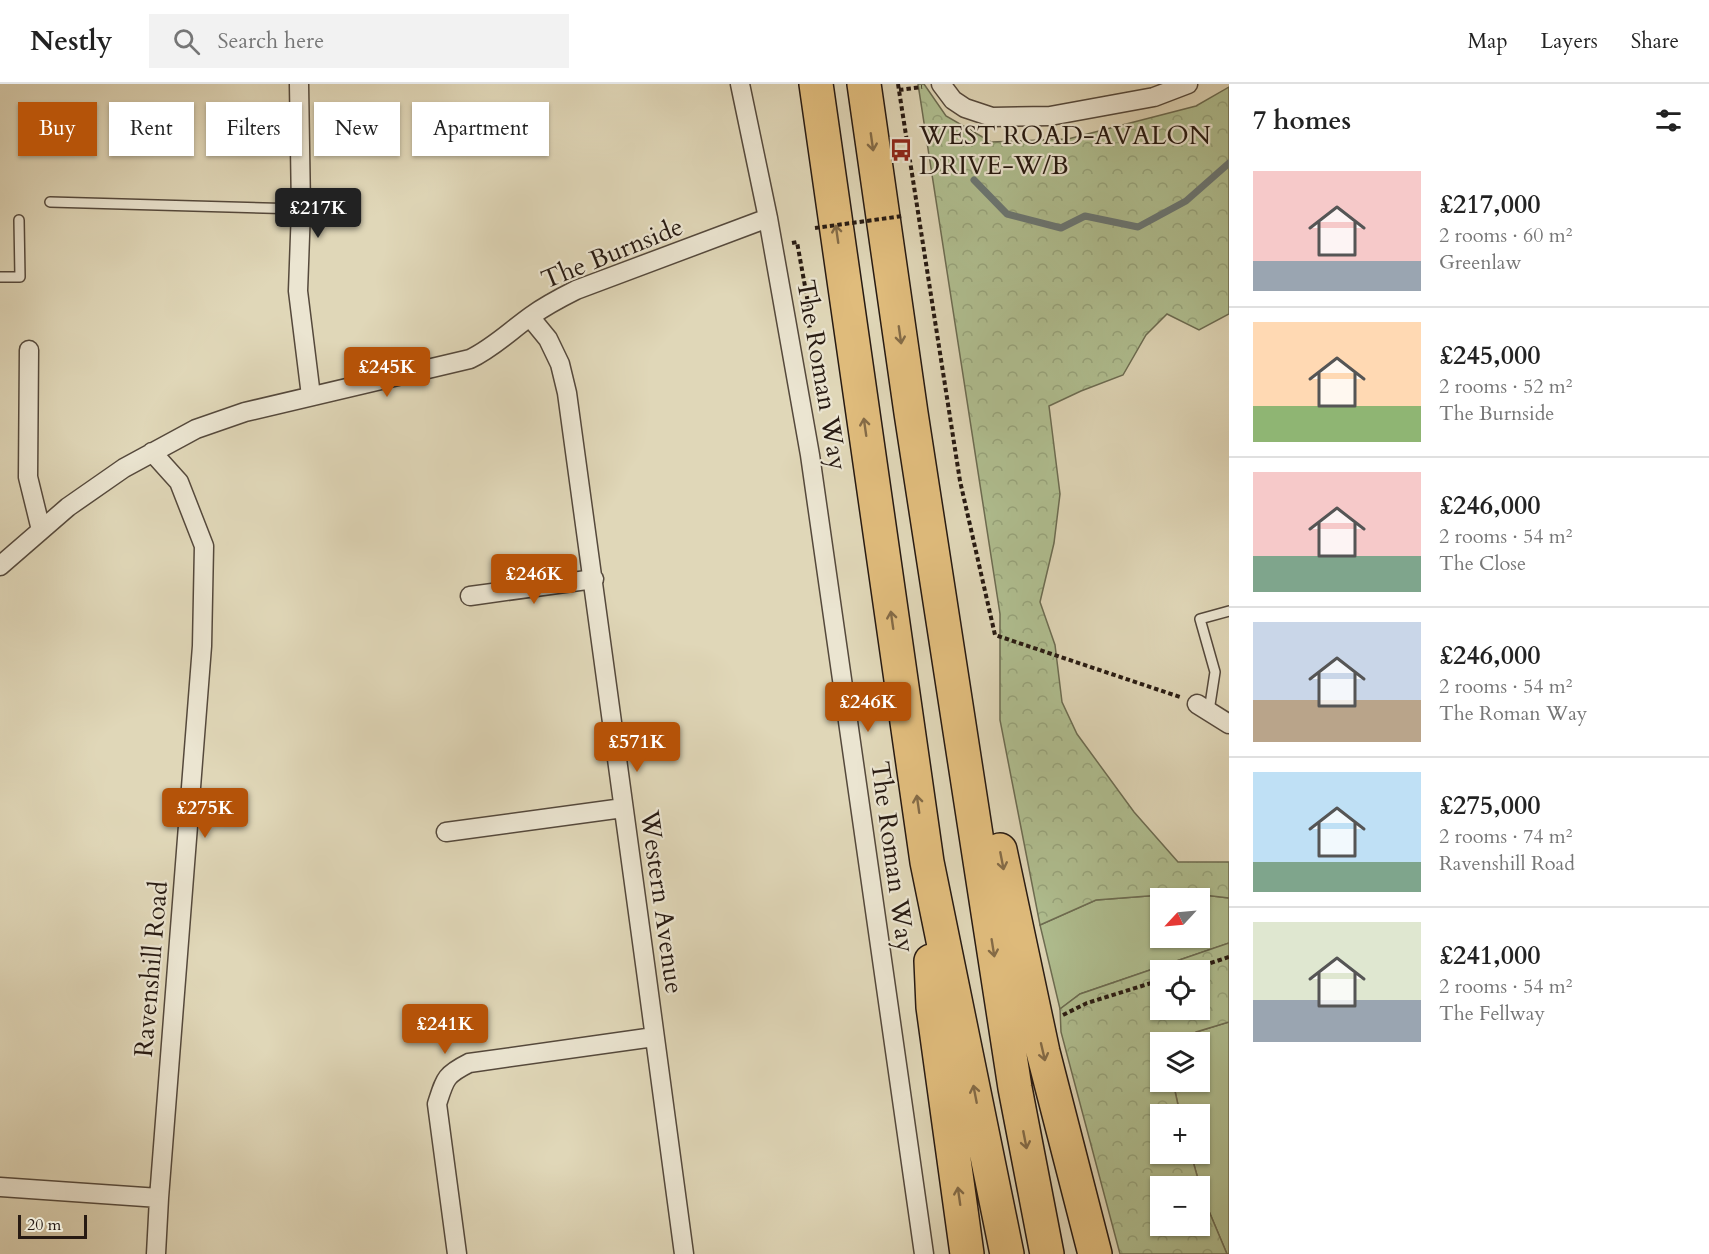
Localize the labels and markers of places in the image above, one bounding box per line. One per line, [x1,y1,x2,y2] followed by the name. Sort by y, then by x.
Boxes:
[918,118,1211,183] place label: WEST ROAD-AVALON DRIVE-W/B
[888,137,914,163] bus stop icon: WEST ROAD-AVALON DRIVE-W/B
[276,188,360,239] pin: £217K
[345,347,429,398] pin: £245K
[492,554,576,605] pin: £246K
[826,682,910,733] pin: £246K
[595,722,679,773] pin: £571K
[163,788,247,839] pin: £275K
[403,1004,487,1055] pin: £241K

